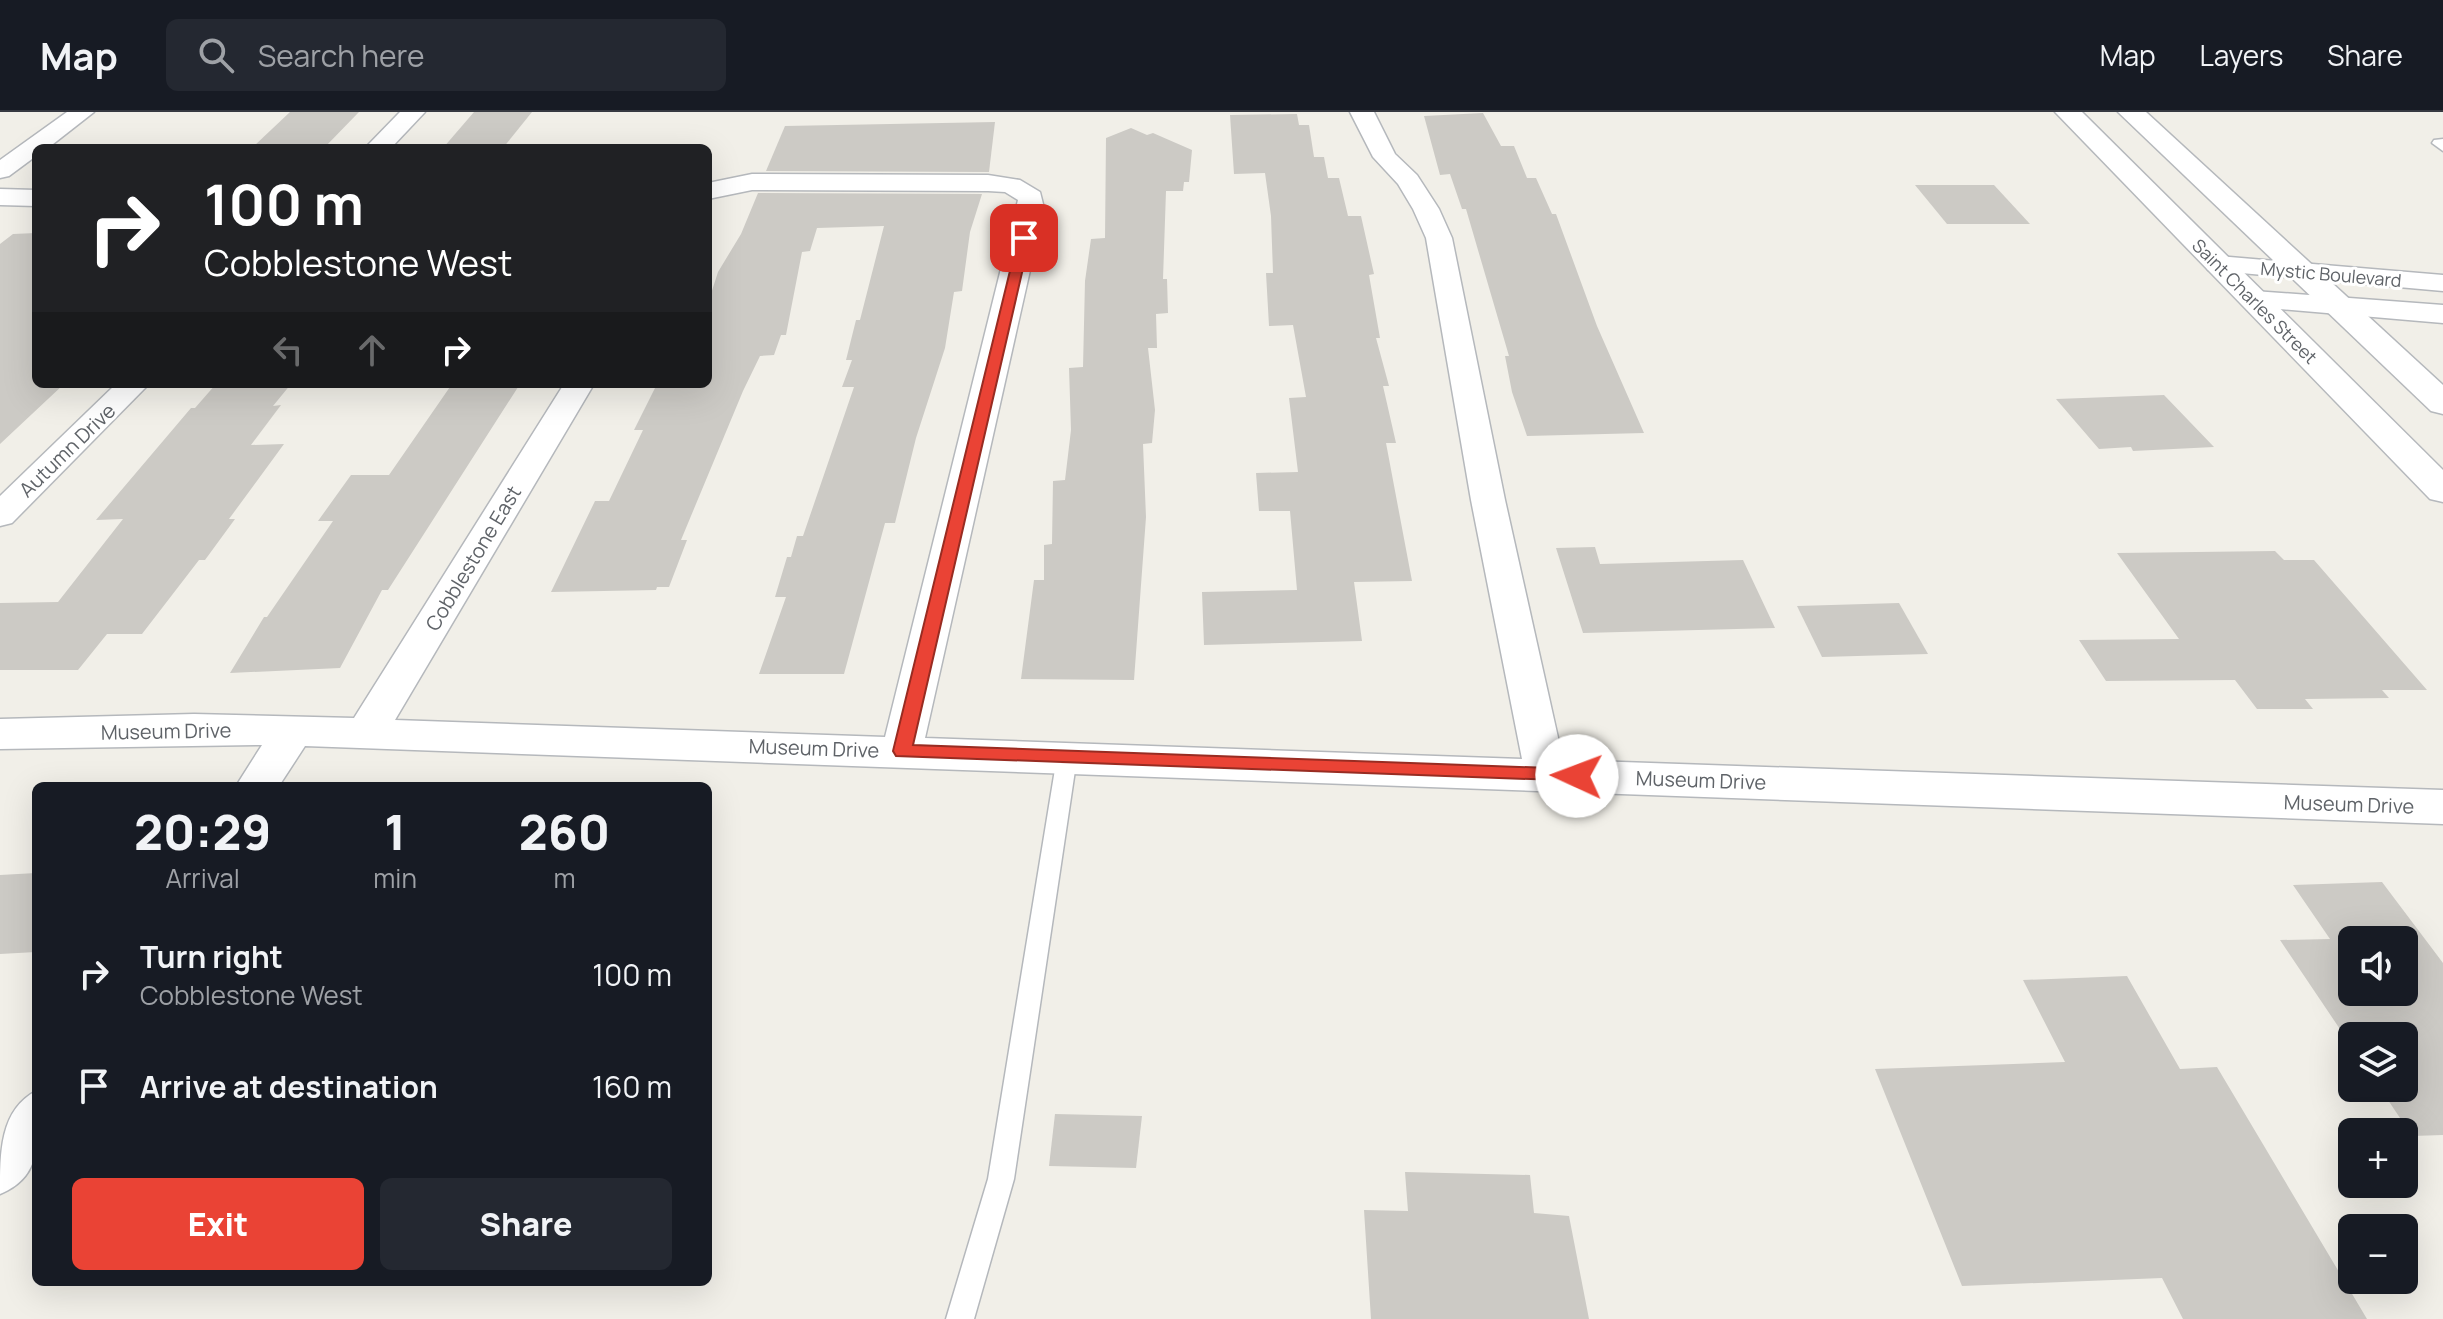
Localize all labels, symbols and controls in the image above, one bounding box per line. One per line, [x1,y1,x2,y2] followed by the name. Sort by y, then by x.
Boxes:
[166,19,726,91] search box
[40,29,118,81] text: Map
[194,33,238,77] icon: search
[258,35,425,76] text: Search here
[2100,36,2156,74] text: Map
[2200,36,2283,74] text: Layers
[2327,36,2403,74] text: Share
[204,165,364,242] text: 100 m
[72,176,176,280] icon: right
[990,204,1058,272] pin
[1002,216,1046,260] icon: arrive
[2187,233,2323,369] street label: Saint Charles Street
[204,238,512,287] text: Cobblestone West
[2260,256,2402,292] street label: Mystic Boulevard
[266,328,310,372] icon: left
[350,328,394,372] icon: ahead
[434,328,478,372] icon: right
[13,397,121,503] street label: Autumn Drive
[419,480,527,636] street label: Cobblestone East
[101,716,231,746] street label: Museum Drive
[748,732,880,764] street label: Museum Drive
[1535,734,1619,818] position arrow
[1635,764,1767,796] street label: Museum Drive
[2283,788,2415,820] street label: Museum Drive
[134,799,271,864] text: 20:29
[384,799,406,864] text: 1
[519,799,610,864] text: 260
[166,860,240,896] text: Arrival
[373,860,417,896] text: min
[553,860,575,896] text: m
[2338,926,2418,1294] map controls
[2338,926,2418,1006] button: sound
[140,936,283,977] text: Turn right
[72,952,116,996] icon: right
[592,954,672,995] text: 100 m
[140,977,363,1013] text: Cobblestone West
[2338,1022,2418,1102] button: layers
[72,1064,116,1108] icon: arrive
[140,1066,438,1107] text: Arrive at destination
[592,1066,672,1107] text: 160 m
[2338,1118,2418,1198] button: +
[72,1178,364,1270] button: Exit
[380,1178,672,1270] button: Share
[2338,1214,2418,1294] button: −

